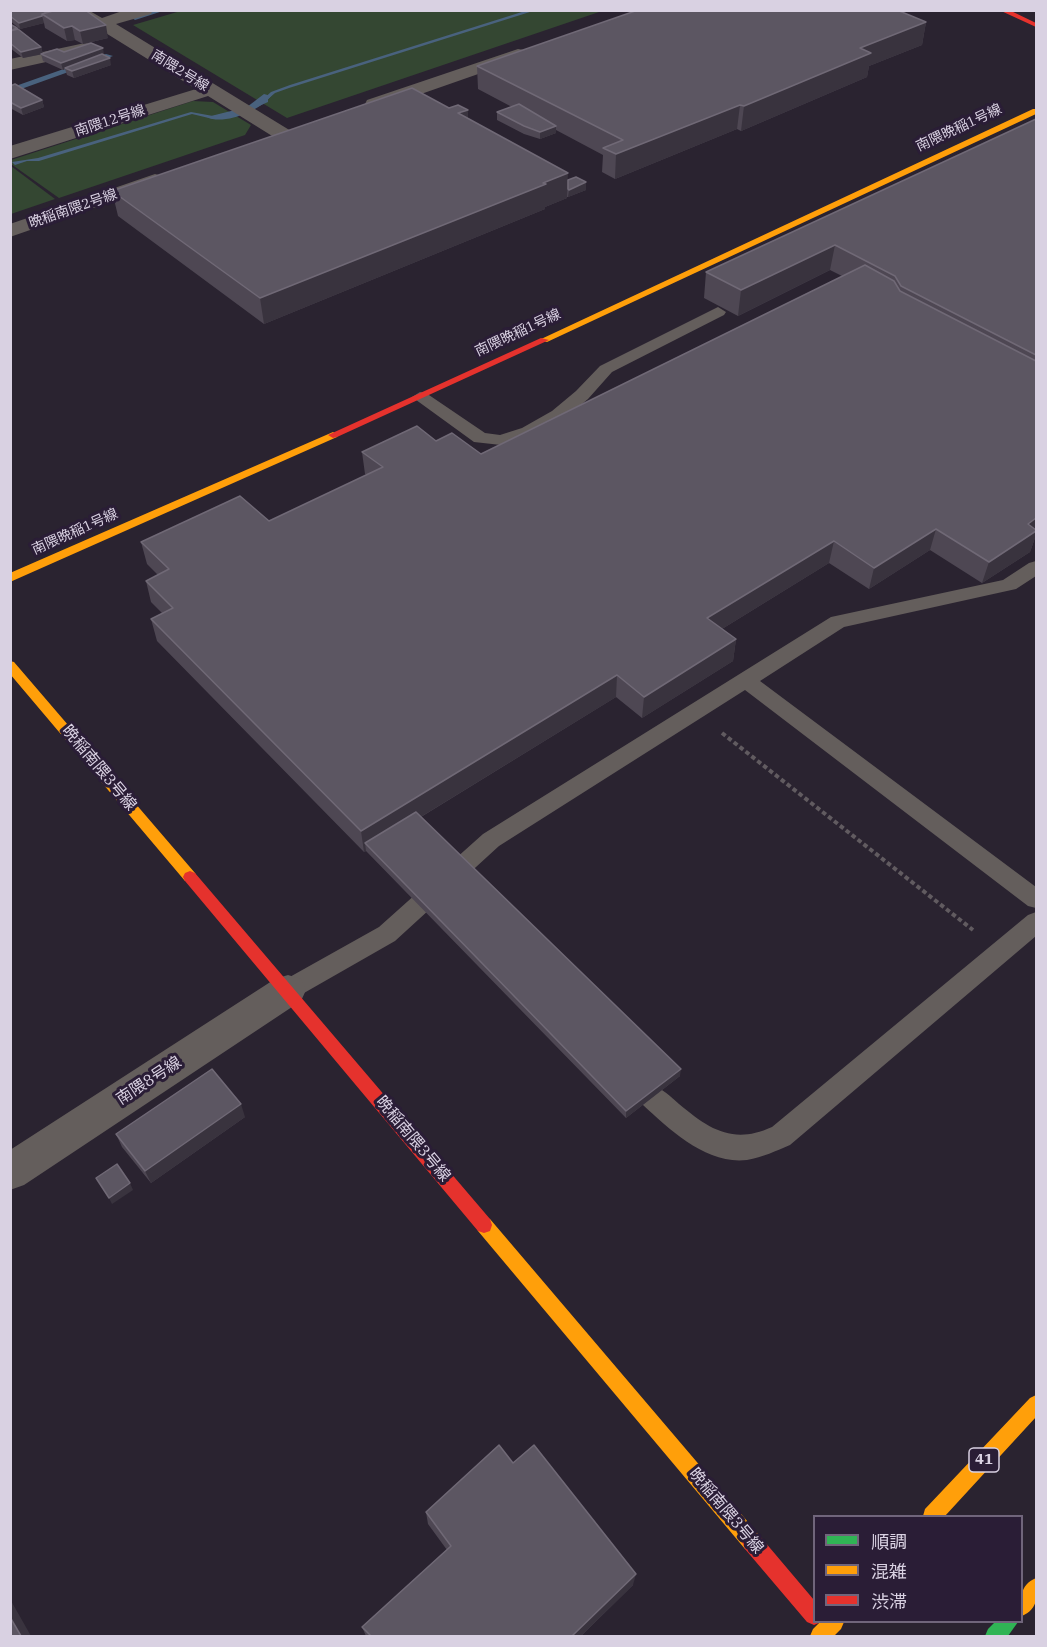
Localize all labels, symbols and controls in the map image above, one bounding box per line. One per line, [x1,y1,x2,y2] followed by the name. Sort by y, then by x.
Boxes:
[148,47,212,95] street label: 南隈2号線
[914,101,1004,155] street label: 南隈晩稲1号線
[73,102,147,140] street label: 南隈12号線
[27,186,119,232] street label: 晩稲南隈2号線
[473,306,563,360] street label: 南隈晩稲1号線
[29,506,121,558] street label: 南隈晩稲1号線
[58,721,140,815] street label: 晩稲南隈3号線
[113,1053,185,1109] street label: 南隈8号線
[372,1092,454,1186] street label: 晩稲南隈3号線
[969,1448,999,1472] road number: 41
[685,1464,767,1558] street label: 晩稲南隈3号線
[813,1515,1023,1623] legend
[871,1530,907,1553] text: 順調
[871,1560,907,1583] text: 混雑
[871,1590,907,1613] text: 渋滞

